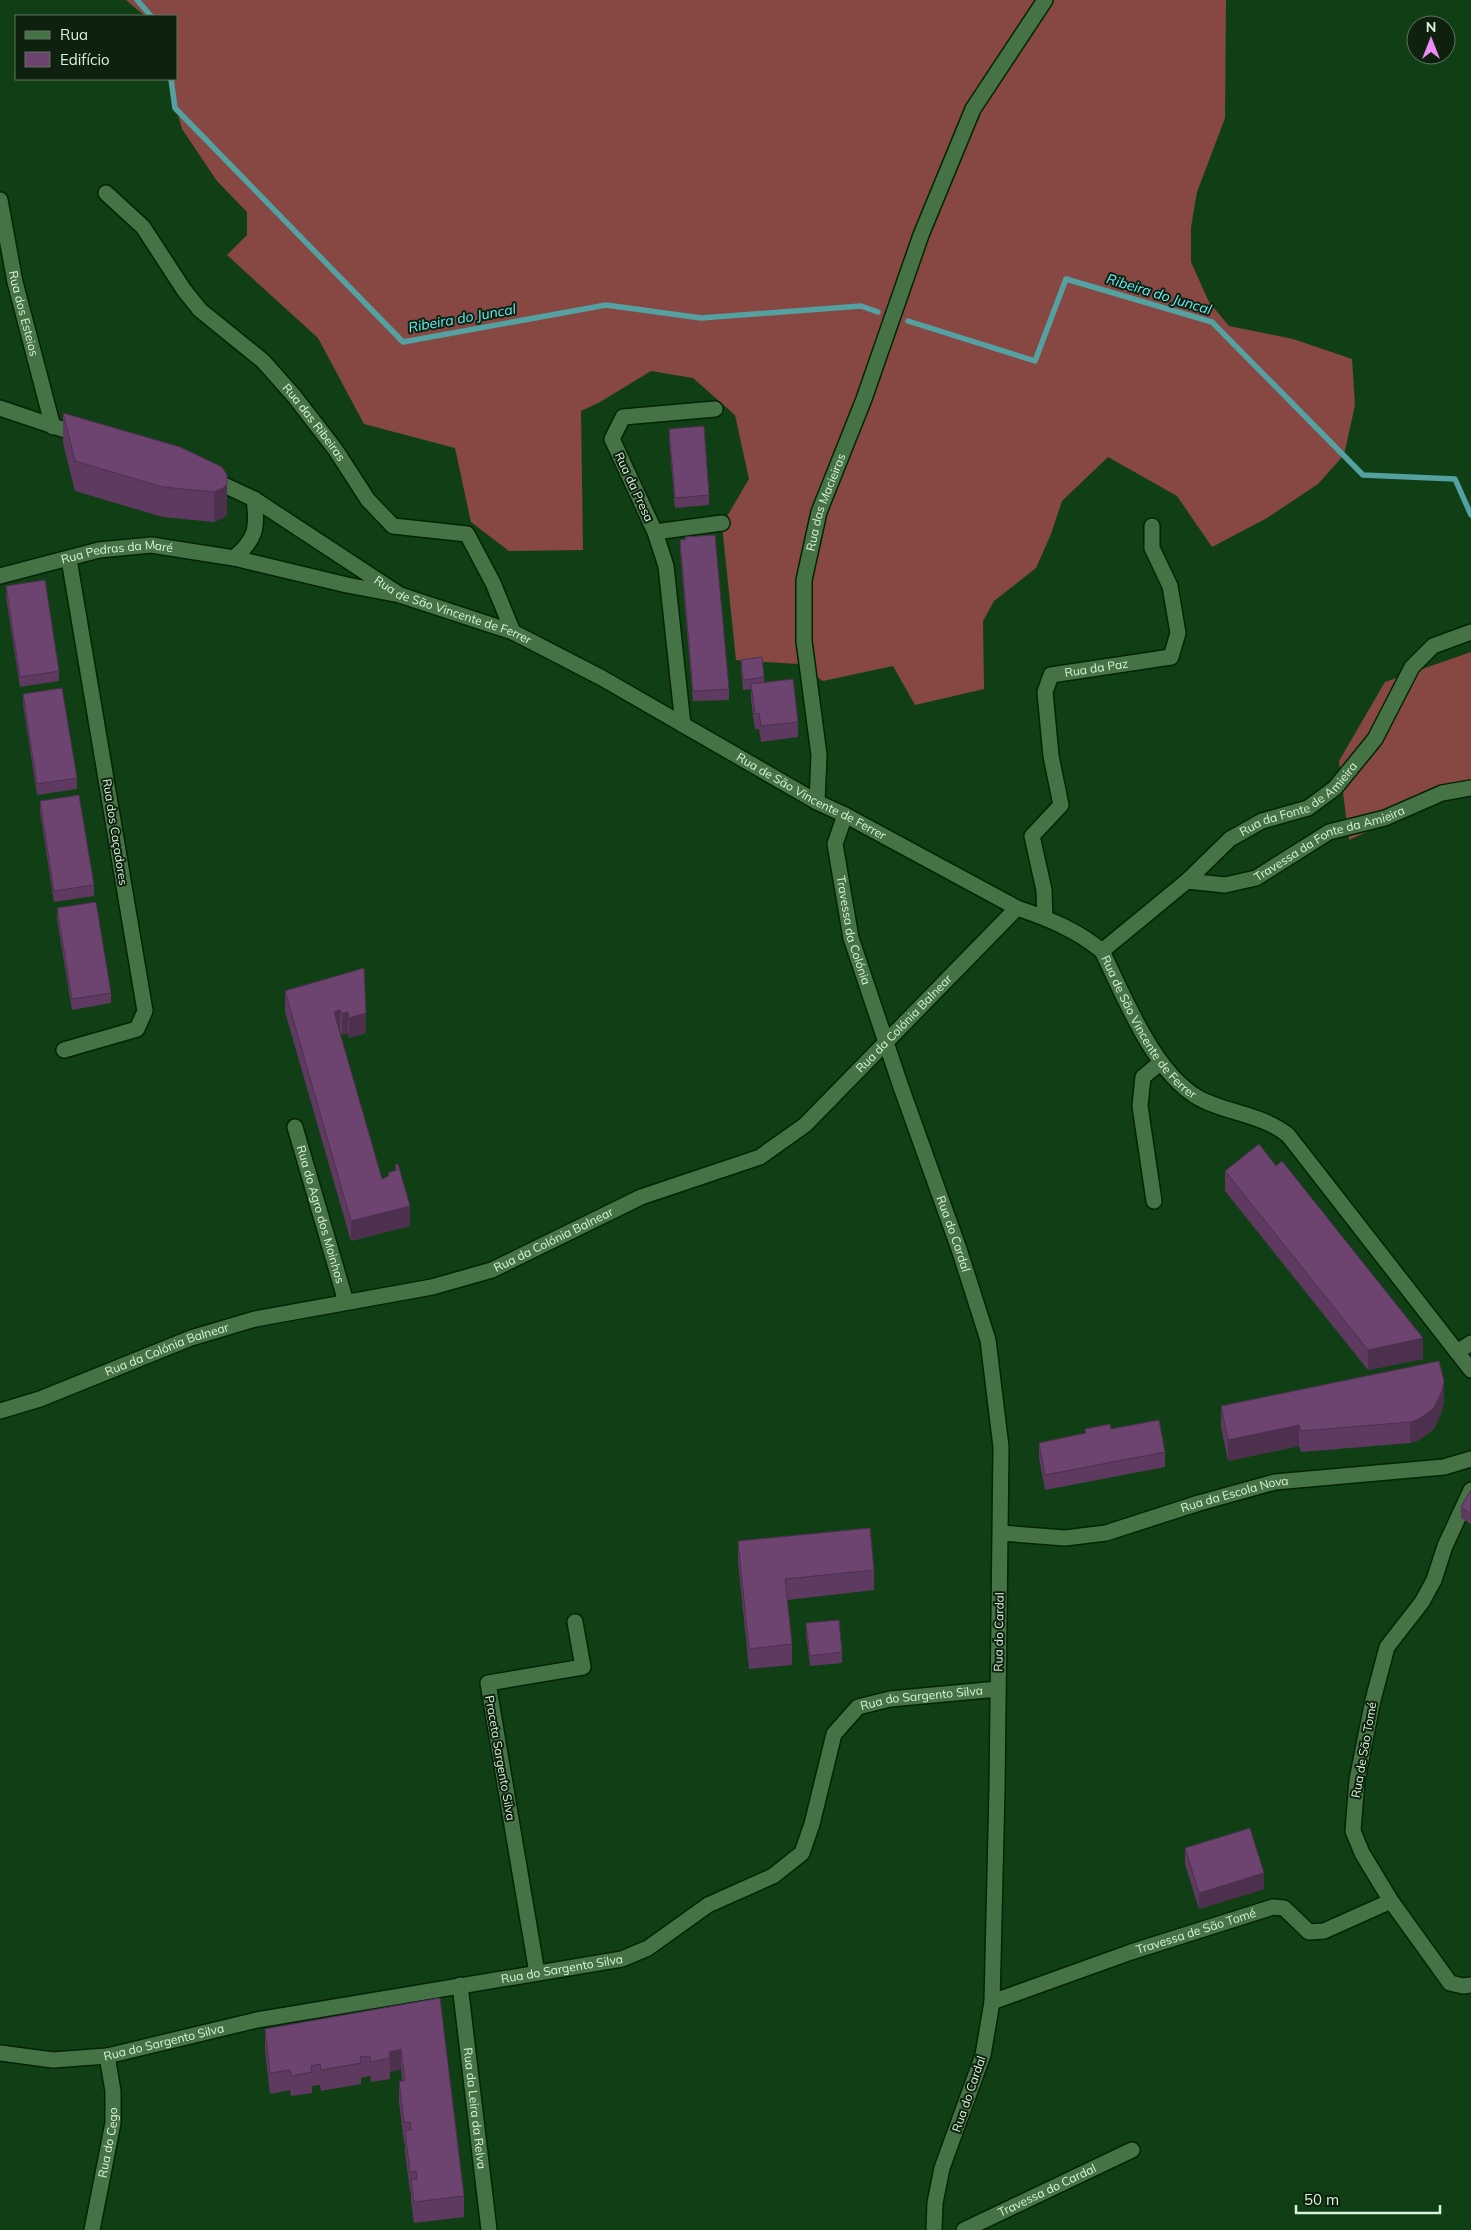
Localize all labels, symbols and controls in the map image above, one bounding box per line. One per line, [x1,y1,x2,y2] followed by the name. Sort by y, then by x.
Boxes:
[15,15,178,80] legend
[1406,15,1456,65] north arrow
[1426,18,1436,36] text: N
[60,25,88,44] text: Rua
[60,50,110,69] text: Edifício
[6,269,42,358] street label: Rua dos Esteios
[1104,269,1214,319] water label: Ribeira do Juncal
[407,300,518,336] water label: Ribeira do Juncal
[279,380,349,464] street label: Rua das Ribeiras
[612,450,657,524] street label: Rua da Presa
[803,451,849,552] street label: Rua das Macieiras
[59,537,174,567] street label: Rua Pedras da Maré
[372,572,535,648] street label: Rua de São Vincente de Ferrer
[1064,656,1129,680] street label: Rua da Paz
[734,749,889,843] street label: Rua de São Vincente de Ferrer
[1237,759,1360,839] street label: Rua da Fonte de Amieira
[100,778,131,886] street label: Rua dos Caçadores
[1251,802,1407,884] street label: Travessa da Fonte da Amieira
[834,875,874,987] street label: Travessa da Colónia
[1098,953,1200,1102] street label: Rua de São Vincente de Ferrer
[852,971,955,1075] street label: Rua da Colónia Balnear
[294,1143,348,1285] street label: Rua do Agro dos Moinhos
[934,1194,974,1274] street label: Rua do Cardal
[491,1204,616,1275] street label: Rua da Colónia Balnear
[103,1319,231,1379] street label: Rua da Colónia Balnear
[1179,1473,1289,1515] street label: Rua da Escola Nova
[990,1592,1007,1672] street label: Rua do Cardal
[859,1682,983,1713] street label: Rua do Sargento Silva
[482,1694,519,1822] street label: Praceta Sargento Silva
[1348,1701,1379,1799] street label: Rua de São Tomé
[1134,1905,1258,1957] street label: Travessa de São Tomé
[500,1951,624,1986] street label: Rua do Sargento Silva
[102,2020,225,2064] street label: Rua do Sargento Silva
[460,2047,490,2170] street label: Rua da Leira da Relva
[948,2054,989,2134] street label: Rua do Cardal
[94,2107,120,2179] street label: Rua do Cego
[995,2160,1098,2220] street label: Travessa do Cardal
[1296,2182,1440,2214] scale bar
[1304,2190,1339,2209] text: 50 m

